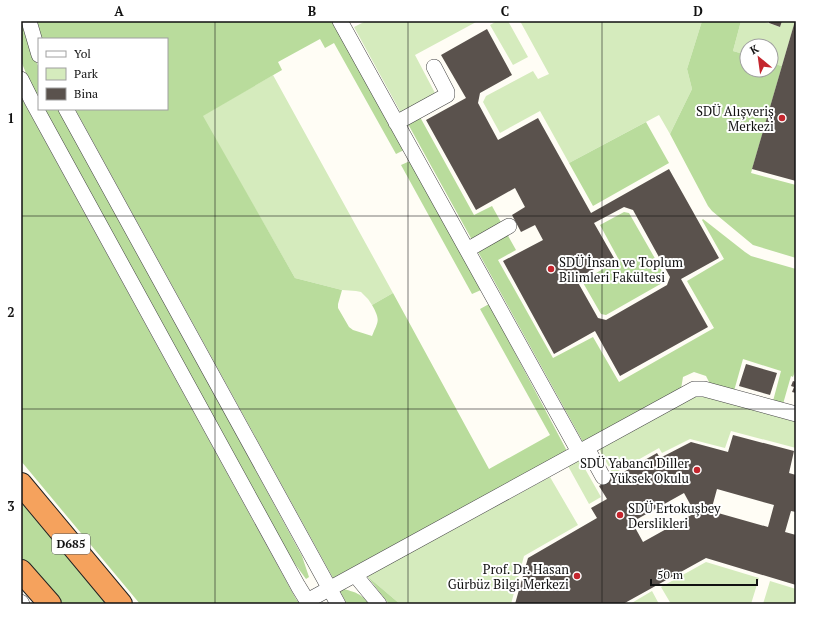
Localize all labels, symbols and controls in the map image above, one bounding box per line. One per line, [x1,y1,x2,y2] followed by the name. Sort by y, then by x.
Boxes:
[114,2,124,20] text: A
[308,2,316,20] text: B
[501,2,509,20] text: C
[693,2,703,20] text: D
[38,38,168,110] legend
[739,38,779,78] north arrow
[747,41,761,57] text: K
[74,46,91,61] text: Yol
[74,66,99,81] text: Park
[74,86,98,101] text: Bina
[696,102,774,135] place label: SDÜ Alışveriş Merkezi
[7,109,15,127] text: 1
[777,113,787,123] marker: SDÜ Alışveriş Merkezi
[559,253,683,286] place label: SDÜ İnsan ve Toplum Bilimleri Fakültesi
[546,264,556,274] marker: SDÜ İnsan ve Toplum Bilimleri Fakültesi
[7,303,15,321] text: 2
[580,454,690,487] place label: SDÜ Yabancı Diller Yüksek Okulu
[692,465,702,475] marker: SDÜ Yabancı Diller Yüksek Okulu
[7,497,15,515] text: 3
[628,499,721,532] place label: SDÜ Ertokuşbey Derslikleri
[615,510,625,520] marker: SDÜ Ertokuşbey Derslikleri
[52,534,90,554] road number: D685
[448,560,569,593] place label: Prof. Dr. Hasan Gürbüz Bilgi Merkezi
[651,561,757,587] scale bar
[657,567,684,582] text: 50 m
[572,571,582,581] marker: Prof. Dr. Hasan Gürbüz Bilgi Merkezi

